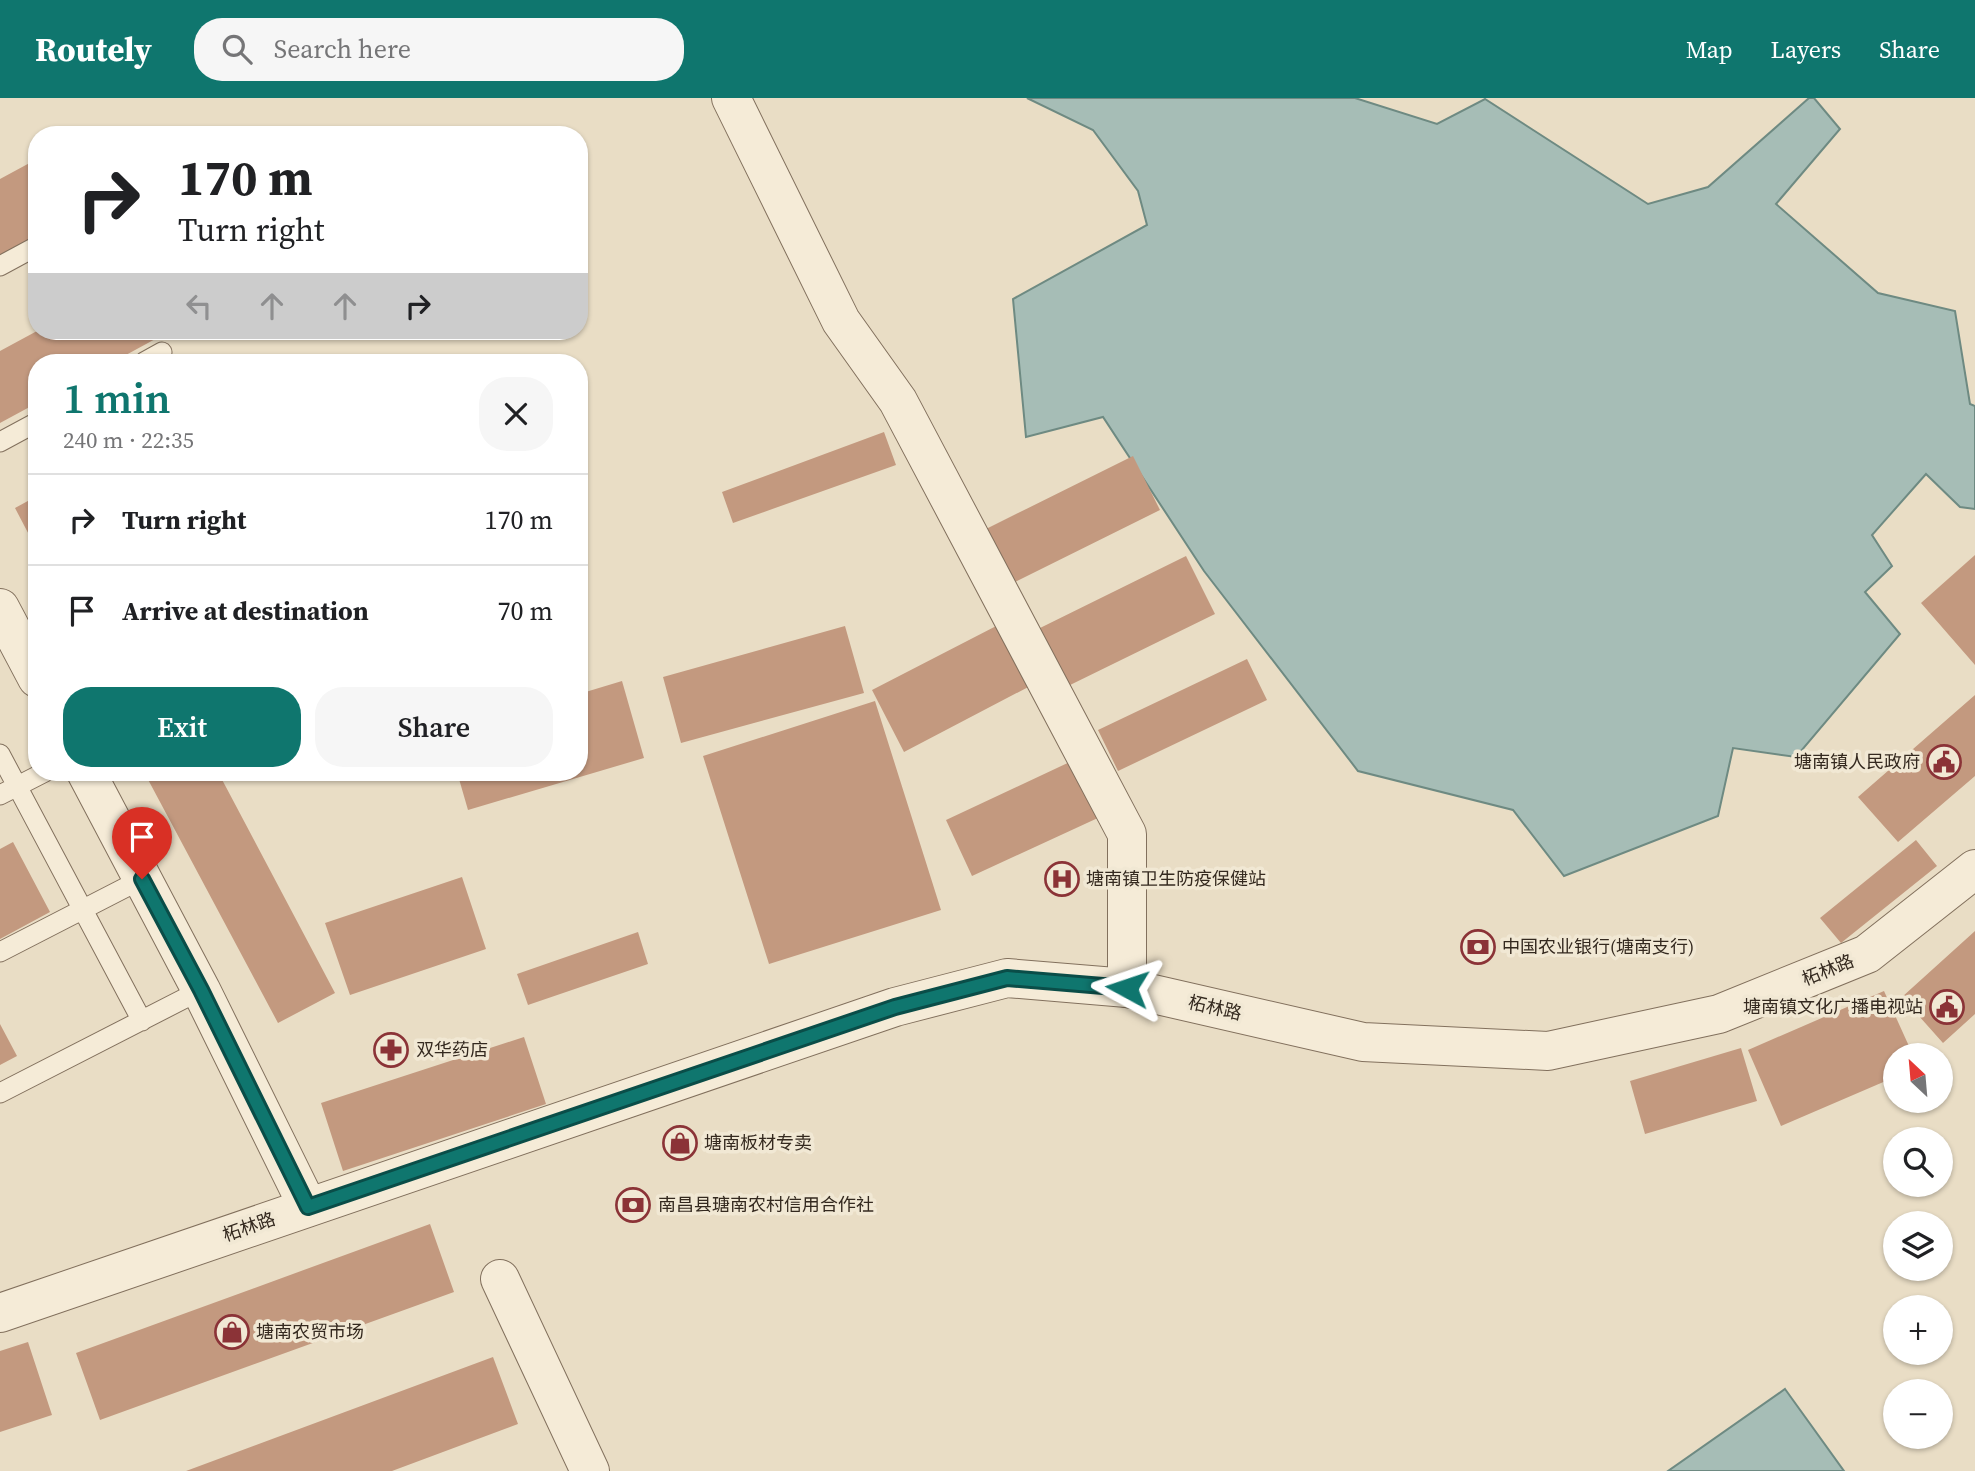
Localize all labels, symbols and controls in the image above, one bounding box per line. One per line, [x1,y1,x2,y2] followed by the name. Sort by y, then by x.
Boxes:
[194,18,684,81] search box
[35,27,152,72] text: Routely
[218,30,256,68] icon: search
[274,31,411,67] text: Search here
[1686,33,1733,66] text: Map
[1771,33,1841,66] text: Layers
[1879,33,1940,66] text: Share
[178,144,313,211] text: 170 m
[63,154,154,245] icon: right
[178,208,324,252] text: Turn right
[180,287,218,325] icon: left
[253,287,291,325] icon: ahead
[326,287,364,325] icon: ahead
[399,287,437,325] icon: right
[63,369,171,427] text: 1 min
[479,377,553,451] button: close
[63,424,194,456] text: 240 m · 22:35
[63,501,101,539] icon: right
[122,502,246,538] text: Turn right
[485,502,553,538] text: 170 m
[63,592,101,630] icon: arrive
[122,593,369,629] text: Arrive at destination
[498,593,553,629] text: 70 m
[63,687,301,767] button: Exit
[315,687,553,767] button: Share
[1925,743,1963,781] public building icon: 塘南镇人民政府
[1794,749,1920,774] place label: 塘南镇人民政府
[112,807,172,879] pin
[123,818,161,856] icon: arrive
[1043,860,1081,898] hospital icon: 塘南镇卫生防疫保健站
[1086,866,1266,891] place label: 塘南镇卫生防疫保健站
[1459,928,1497,966] bank icon: 中国农业银行(塘南支行)
[1502,934,1694,959] place label: 中国农业银行(塘南支行)
[1798,948,1858,991] street label: 柘林路
[1090,951,1164,1025] position arrow
[1928,988,1966,1026] public building icon: 塘南镇文化广播电视站
[1186,989,1244,1026] street label: 柘林路
[1743,994,1923,1019] place label: 塘南镇文化广播电视站
[372,1031,410,1069] pharmacy icon: 双华药店
[416,1037,488,1062] place label: 双华药店
[1883,1043,1953,1113] north arrow
[1883,1043,1953,1449] map controls
[661,1124,699,1162] shop icon: 塘南板材专卖
[1883,1127,1953,1197] button: search
[704,1130,812,1155] place label: 塘南板材专卖
[614,1186,652,1224] bank icon: 南昌县瑭南农村信用合作社
[658,1192,874,1217] place label: 南昌县瑭南农村信用合作社
[219,1206,278,1247] street label: 柘林路
[1883,1211,1953,1281] button: layers
[1883,1295,1953,1365] button: +
[213,1313,251,1351] shop icon: 塘南农贸市场
[256,1319,364,1344] place label: 塘南农贸市场
[1883,1379,1953,1449] button: −

